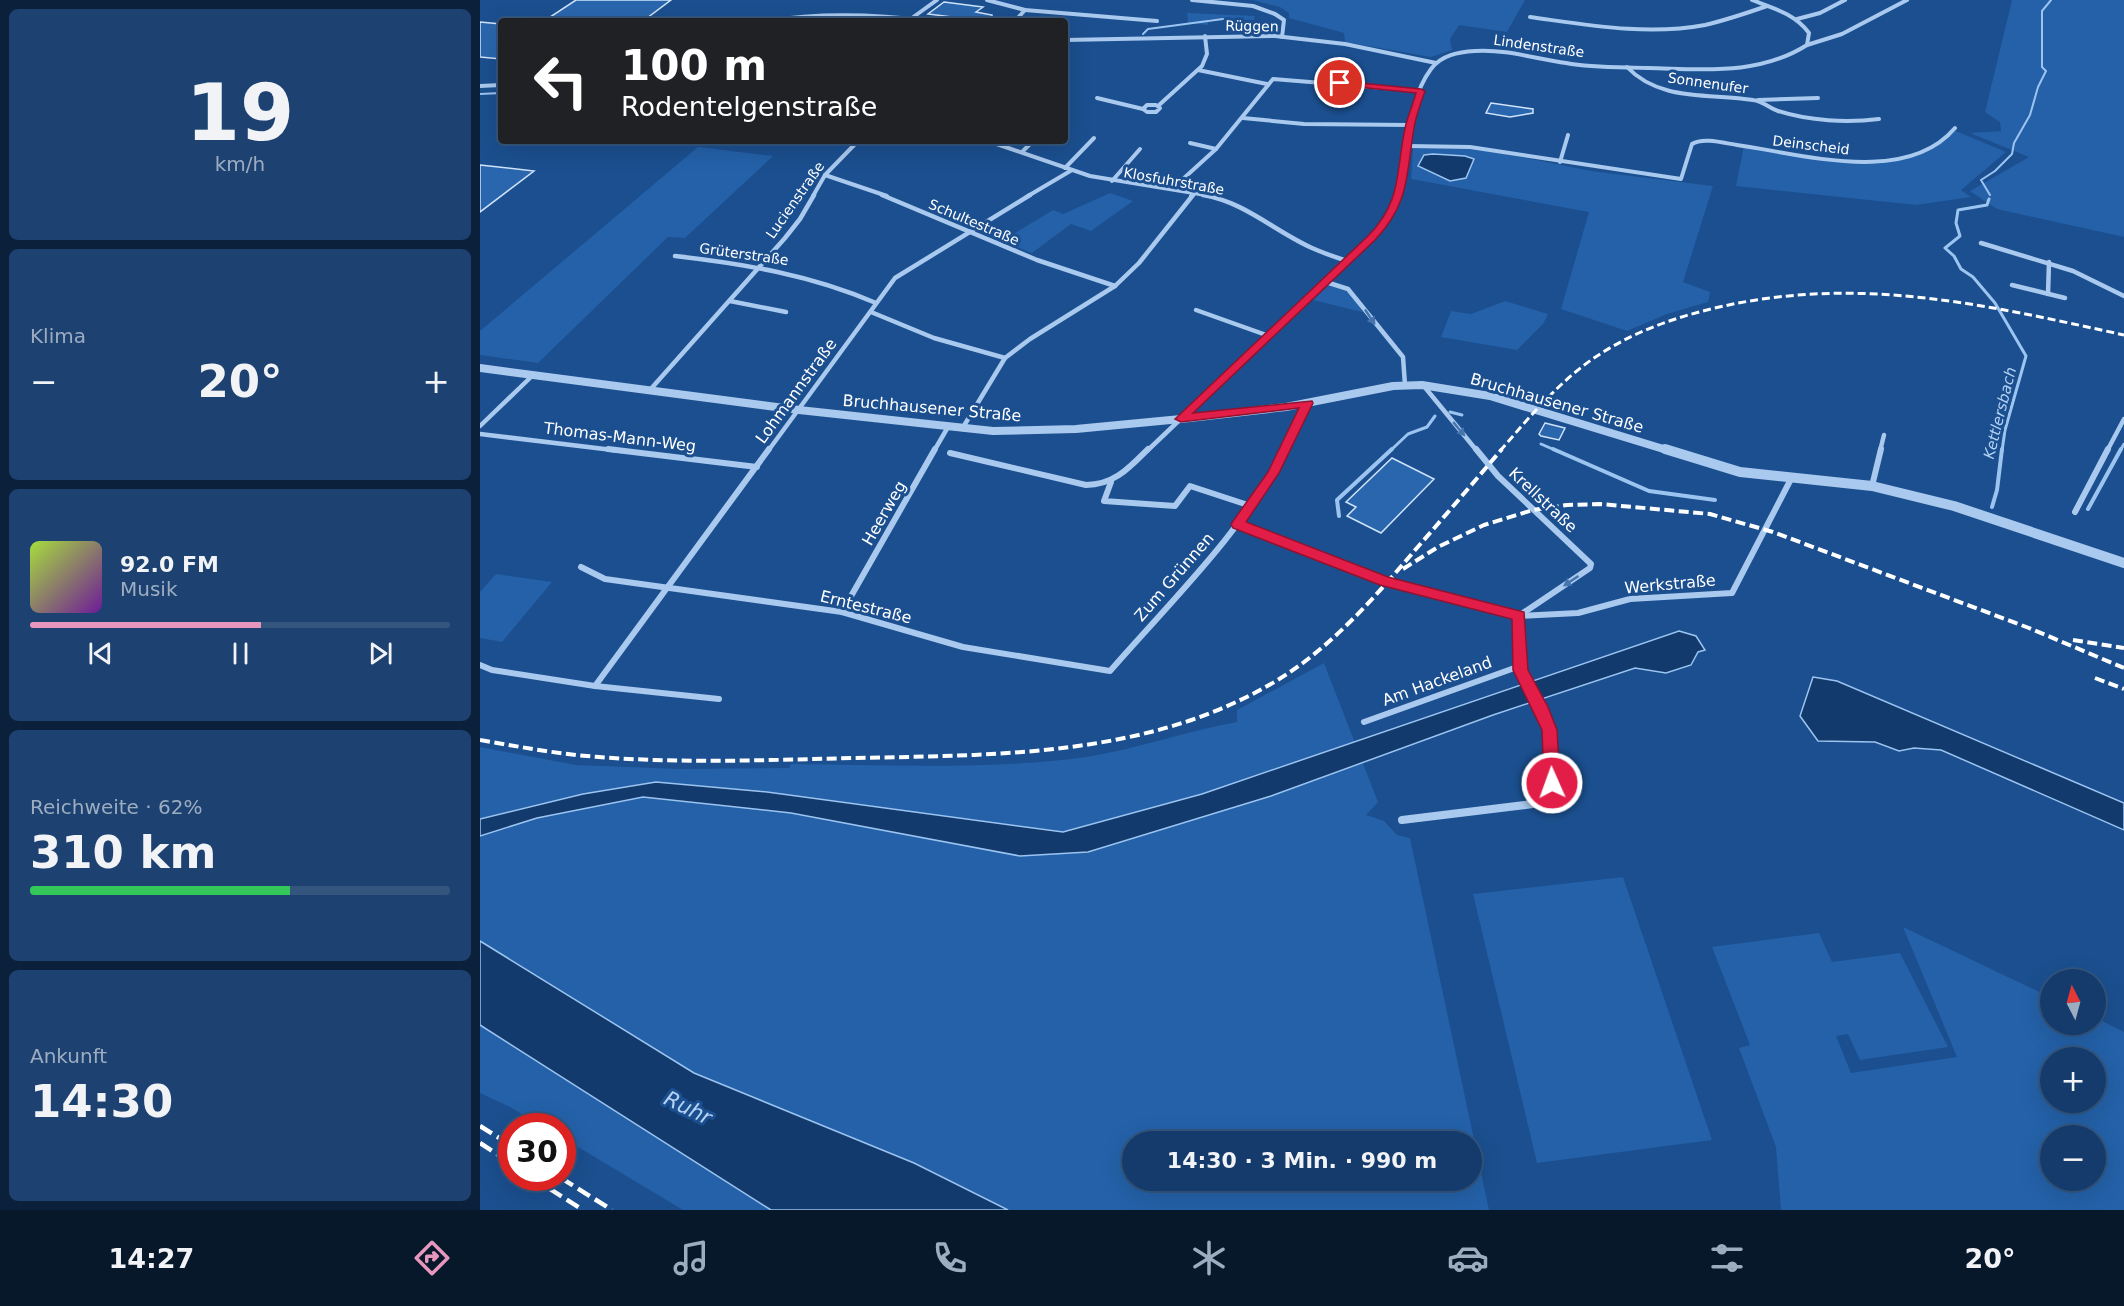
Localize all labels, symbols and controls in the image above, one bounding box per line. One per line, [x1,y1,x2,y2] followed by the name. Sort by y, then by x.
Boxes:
[1225,18,1279,34] street label: Rüggen
[1493,32,1585,60] street label: Lindenstraße
[621,41,767,90] text: 100 m
[522,42,600,120] icon: left
[1314,57,1365,108] pin
[1323,66,1356,99] icon: arrive
[186,68,294,158] text: 19
[1667,69,1749,97] street label: Sonnenufer
[621,91,877,122] text: Rodentelgenstraße
[1772,132,1850,158] street label: Deinscheid
[215,152,265,176] text: km/h
[763,159,827,241] street label: Lucienstraße
[1122,164,1226,198] street label: Klosfuhrstraße
[926,196,1022,248] street label: Schultestraße
[698,240,790,268] street label: Grüterstraße
[1364,308,1375,325] one-way arrow
[30,324,86,348] text: Klima
[752,335,840,447] street label: Lohmannstraße
[197,355,283,408] text: 20°
[30,362,58,401] text: −
[422,362,450,401] text: +
[1980,365,2020,461] water label: Kettlersbach
[1468,369,1646,437] street label: Bruchhausener Straße
[842,391,1022,425] street label: Bruchhausener Straße
[542,418,697,456] street label: Thomas-Mann-Weg
[1453,422,1465,437] one-way arrow
[1505,464,1581,536] street label: Krellstraße
[858,477,910,549] street label: Heerweg
[1130,529,1218,625] street label: Zum Grünnen
[120,552,219,577] text: 92.0 FM
[1624,571,1716,597] street label: Werkstraße
[1563,575,1579,587] one-way arrow
[120,577,178,601] text: Musik
[818,586,914,628] street label: Erntestraße
[84,637,117,670] icon: previous
[224,637,257,670] icon: pause
[364,637,397,670] icon: next
[1380,652,1494,710] street label: Am Hackeland
[1520,751,1584,815] position arrow
[30,795,202,819] text: Reichweite · 62%
[30,826,216,879] text: 310 km
[2040,969,2106,1035] north arrow
[2040,969,2106,1191] map controls
[30,1044,107,1068] text: Ankunft
[2040,1047,2106,1113] button: +
[30,1075,173,1128] text: 14:30
[660,1086,717,1130] water label: Ruhr
[498,1113,576,1191] speed limit sign: 30
[2040,1125,2106,1191] button: −
[1167,1148,1437,1173] text: 14:30 · 3 Min. · 990 m
[411,1237,453,1279] icon: directions
[670,1237,712,1279] icon: music
[929,1237,971,1279] icon: phone
[1188,1237,1230,1279] icon: climate
[1447,1237,1489,1279] icon: car
[1706,1237,1748,1279] icon: filters
[108,1243,194,1274] text: 14:27
[1964,1243,2015,1274] text: 20°

